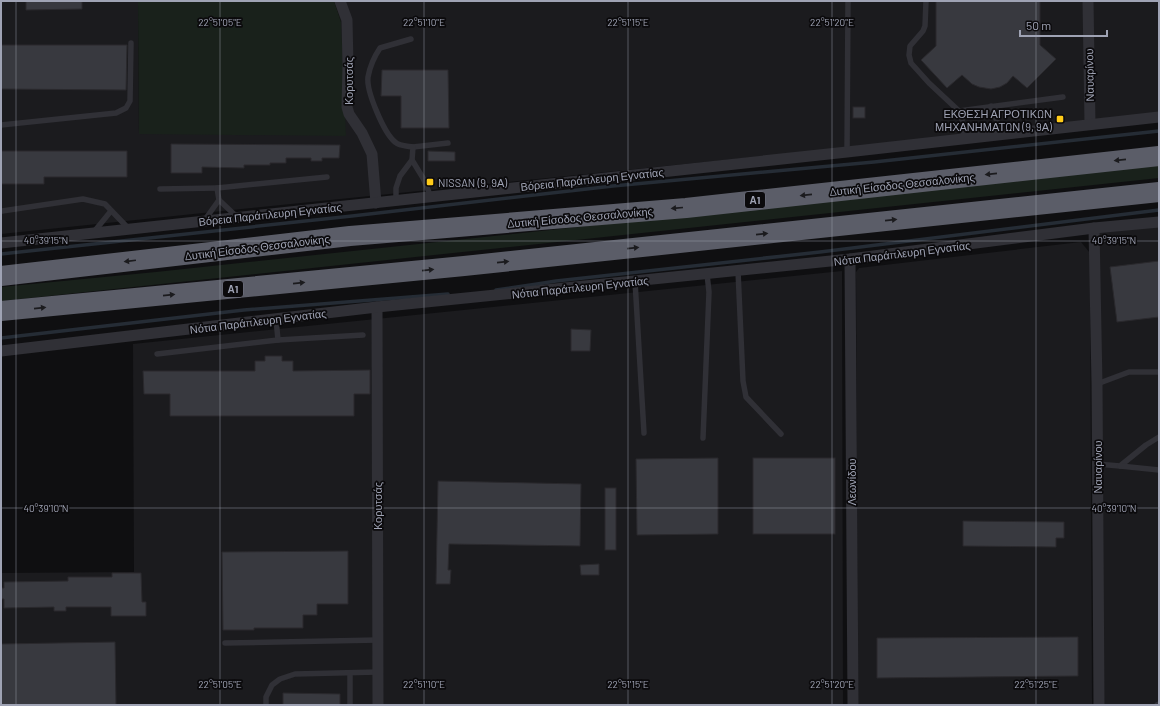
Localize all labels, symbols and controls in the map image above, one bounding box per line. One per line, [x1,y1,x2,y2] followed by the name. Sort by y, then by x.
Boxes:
[1020,12,1107,38] scale bar
[198,16,242,28] text: 22°51'05"E
[403,16,445,28] text: 22°51'10"E
[607,16,649,28] text: 22°51'15"E
[810,16,854,28] text: 22°51'20"E
[1026,18,1051,32] text: 50 m
[1082,48,1096,102] street label: Ναυαρίνου
[342,57,355,105] street label: Κορυτσάς
[935,107,1052,133] place label: ΕΚΘΕΣΗ ΑΓΡΟΤΙΚΩΝ ΜΗΧΑΝΗΜΑΤΩΝ (9, 9Α)
[1055,114,1065,124] marker: ΕΚΘΕΣΗ ΑΓΡΟΤΙΚΩΝ ΜΗΧΑΝΗΜΑΤΩΝ (9, 9Α)
[1114,157,1126,164] one-way arrow
[520,165,664,193] street label: Βόρεια Παράπλευρη Εγνατίας
[829,170,975,198] street label: Δυτική Είσοδος Θεσσαλονίκης
[985,171,997,178] one-way arrow
[438,176,507,189] place label: NISSAN (9, 9Α)
[425,177,435,187] marker: NISSAN (9, 9Α)
[800,191,812,198] one-way arrow
[745,192,765,208] road number: Α1
[198,200,342,228] street label: Βόρεια Παράπλευρη Εγνατίας
[507,204,653,230] street label: Δυτική Είσοδος Θεσσαλονίκης
[671,205,683,212] one-way arrow
[885,217,897,224] one-way arrow
[756,231,768,238] one-way arrow
[184,232,330,262] street label: Δυτική Είσοδος Θεσσαλονίκης
[24,234,68,246] text: 40°39'15"N
[1092,234,1136,246] text: 40°39'15"N
[833,238,971,268] street label: Νότια Παράπλευρη Εγνατίας
[626,245,639,252] one-way arrow
[124,258,136,265] one-way arrow
[497,259,509,266] one-way arrow
[422,267,434,273] one-way arrow
[511,273,649,301] street label: Νότια Παράπλευρη Εγνατίας
[293,279,305,286] one-way arrow
[223,281,243,297] road number: Α1
[163,292,175,298] one-way arrow
[34,304,46,311] one-way arrow
[189,306,327,336] street label: Νότια Παράπλευρη Εγνατίας
[1091,440,1104,494] street label: Ναυαρίνου
[845,458,858,506] street label: Λεωνίδου
[371,482,384,530] street label: Κορυτσάς
[23,502,69,514] text: 40°39'10"N
[1091,502,1137,514] text: 40°39'10"N
[198,678,242,690] text: 22°51'05"E
[403,678,445,690] text: 22°51'10"E
[607,678,649,690] text: 22°51'15"E
[810,678,854,690] text: 22°51'20"E
[1014,678,1058,690] text: 22°51'25"E

